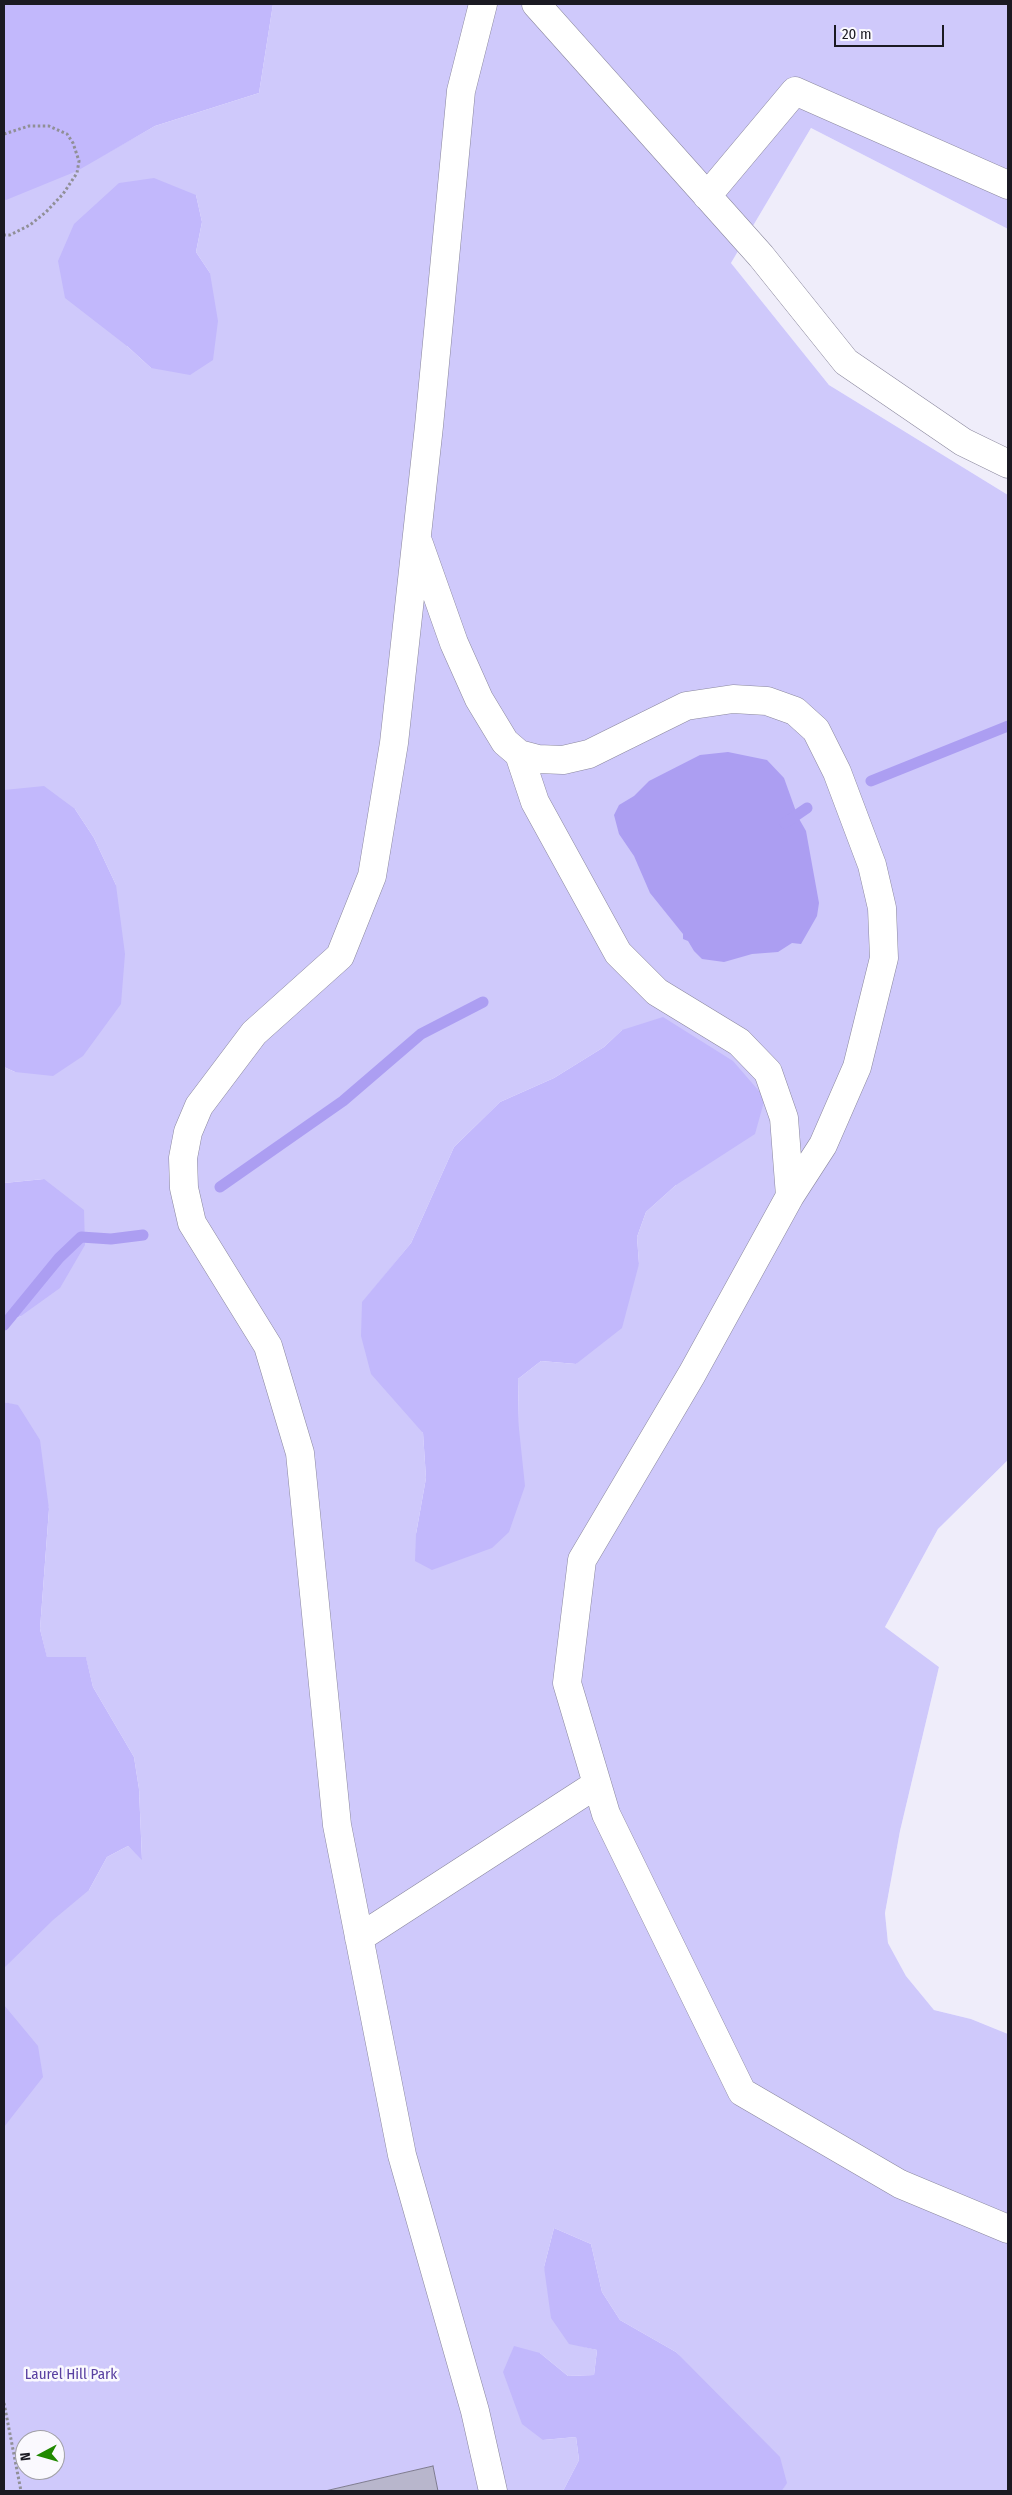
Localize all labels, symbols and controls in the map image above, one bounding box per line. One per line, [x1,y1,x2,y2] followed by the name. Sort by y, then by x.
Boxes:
[837,15,947,47] scale bar
[842,25,872,43] text: 20 m
[25,2366,117,2384] park label: Laurel Hill Park
[15,2430,65,2480] north arrow
[17,2451,34,2462] text: N

